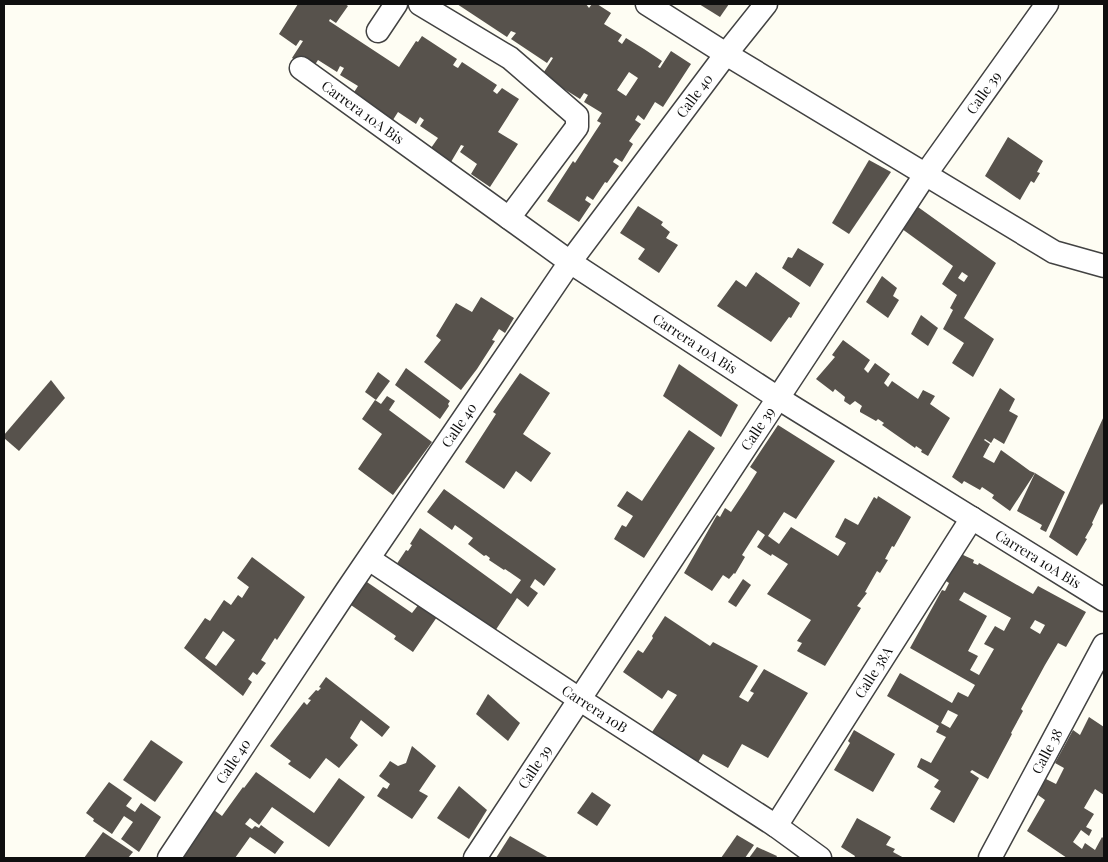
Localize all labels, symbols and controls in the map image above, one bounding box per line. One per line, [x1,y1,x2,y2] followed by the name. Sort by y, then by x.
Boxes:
[961,67,1005,118] street label: Calle 39
[672,70,717,121] street label: Calle 40
[318,76,408,148] street label: Carrera 10A Bis
[649,309,741,378] street label: Carrera 10A Bis
[437,399,481,451] street label: Calle 40
[736,403,779,454] street label: Calle 39
[992,525,1085,592] street label: Carrera 10A Bis
[850,643,897,702] street label: Calle 38A
[558,680,632,737] street label: Carrera 10B
[1027,725,1067,777] street label: Calle 38
[211,735,255,787] street label: Calle 40
[513,741,556,792] street label: Calle 39

